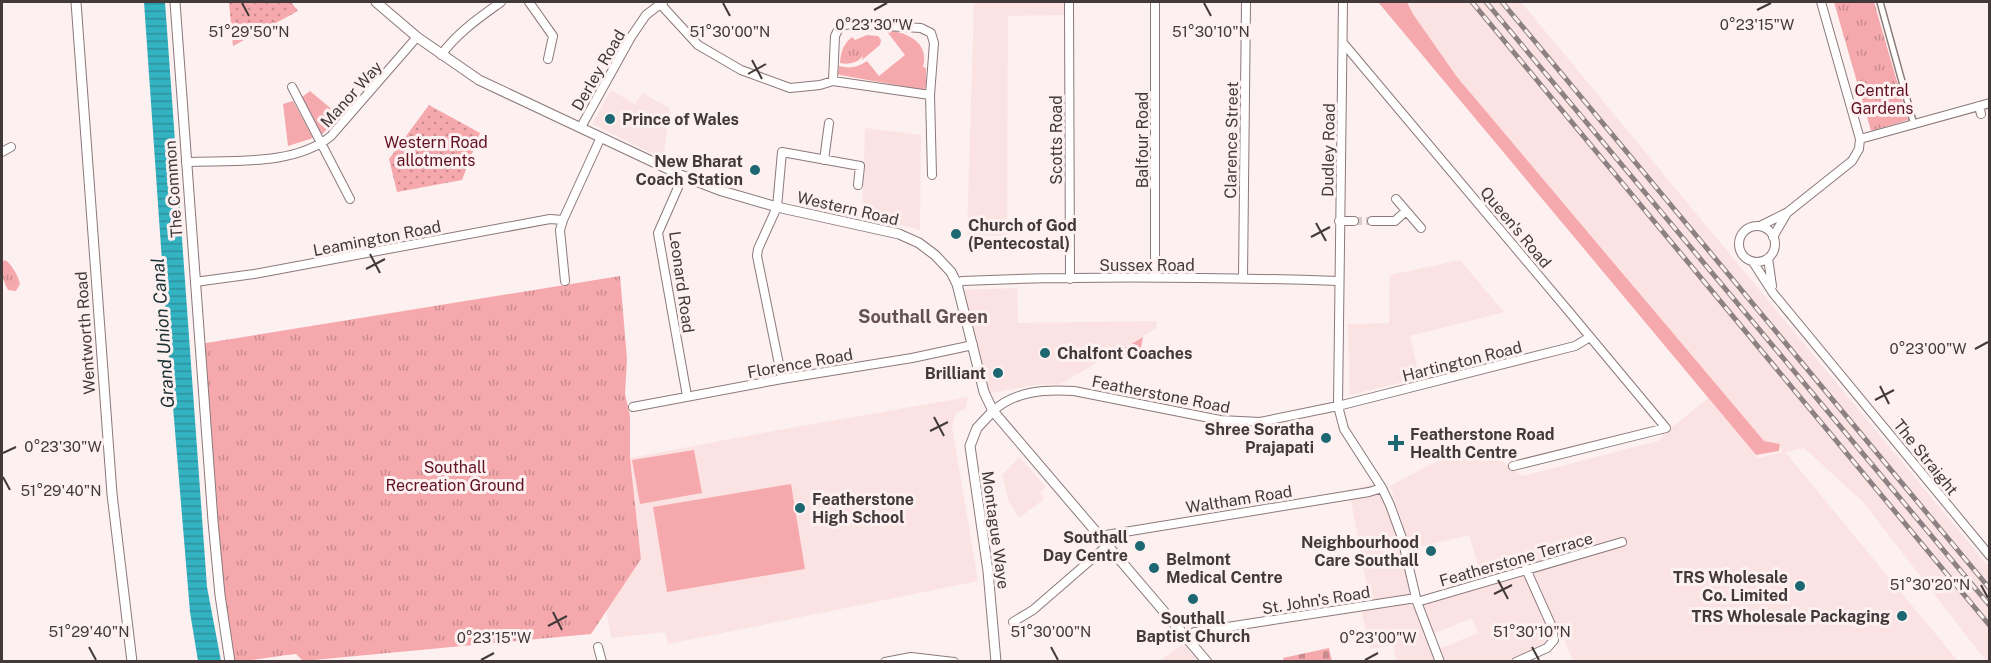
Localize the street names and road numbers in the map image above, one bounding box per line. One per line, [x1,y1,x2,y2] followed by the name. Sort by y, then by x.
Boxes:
[568,26,629,114] street label: Derley Road
[317,57,386,131] street label: Manor Way
[1221,81,1242,199] street label: Clarence Street
[1133,92,1152,188] street label: Balfour Road
[1047,95,1066,185] street label: Scotts Road
[1318,103,1339,197] street label: Dudley Road
[161,140,186,238] street label: The Common
[1476,183,1555,272] street label: Queen's Road
[795,188,901,229] street label: Western Road
[311,217,443,260] street label: Leamington Road
[665,230,698,334] street label: Leonard Road
[1099,256,1195,275] street label: Sussex Road
[72,271,99,395] street label: Wentworth Road
[1400,337,1524,386] street label: Hartington Road
[746,345,854,382] street label: Florence Road
[1090,372,1232,417] street label: Featherstone Road
[1889,416,1962,499] street label: The Straight
[978,470,1013,590] street label: Montague Waye
[1184,482,1294,517] street label: Waltham Road
[1437,528,1595,590] street label: Featherstone Terrace
[1261,583,1372,618] street label: St. John's Road

